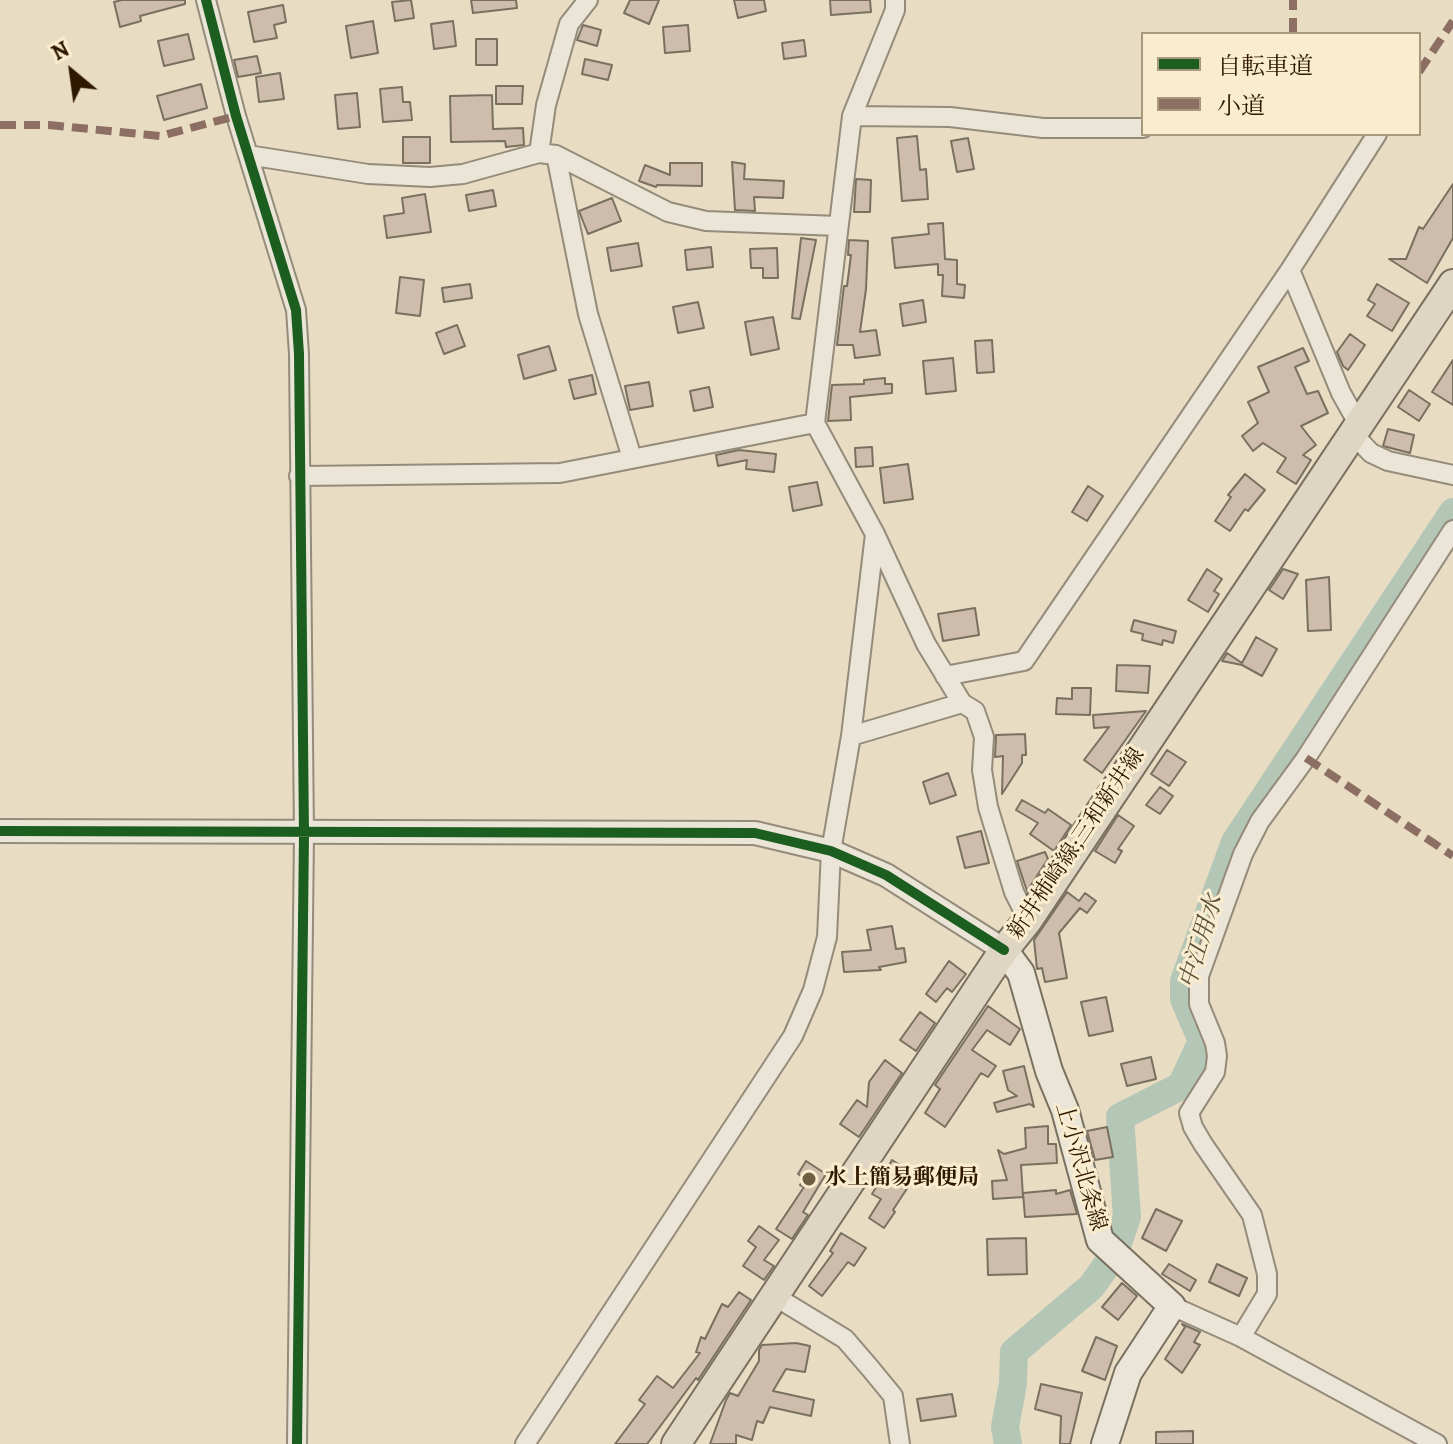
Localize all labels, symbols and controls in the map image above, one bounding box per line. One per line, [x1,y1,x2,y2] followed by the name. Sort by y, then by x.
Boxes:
[32,32,112,112] north arrow
[1141,32,1421,136] legend
[46,34,75,68] text: N
[1217,50,1313,82] text: 自転車道
[1217,90,1265,122] text: 小道
[1003,743,1151,945] street label: 新井柿崎線;三和新井線
[1174,892,1230,992] water label: 中江用水
[1049,1100,1111,1234] street label: 上小沢北条線
[825,1166,979,1192] place label: 水上簡易郵便局
[800,1170,818,1188] marker: 水上簡易郵便局

